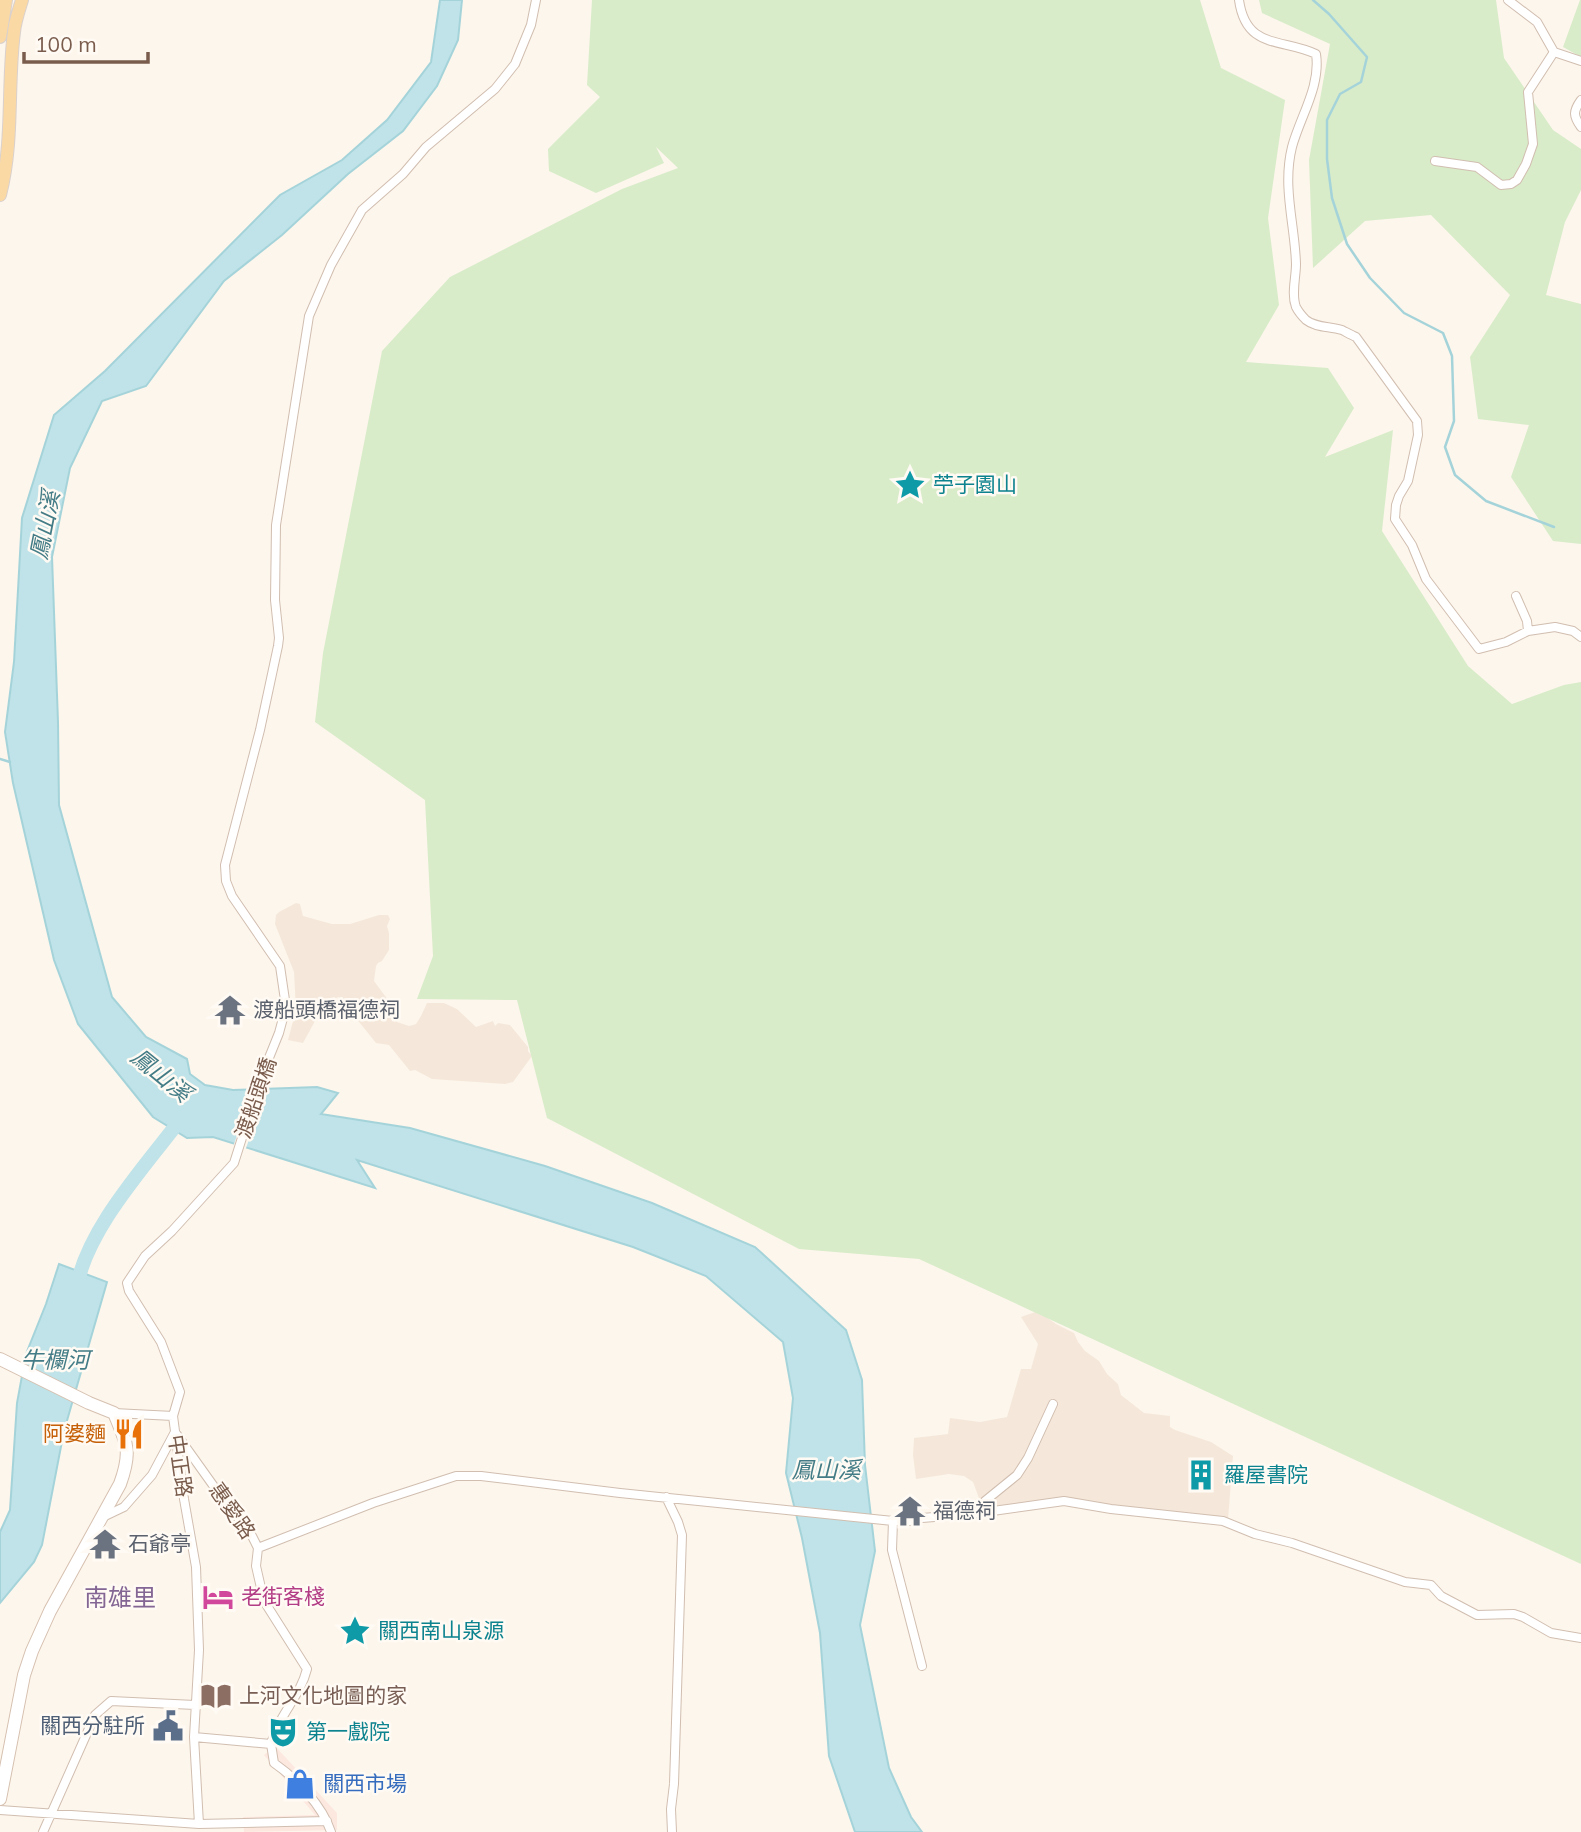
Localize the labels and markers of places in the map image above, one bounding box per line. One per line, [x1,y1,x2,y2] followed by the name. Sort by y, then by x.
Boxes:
[893,468,927,502] place icon: 苧子園山
[933,471,1017,497] place label: 苧子園山
[213,993,247,1027] temple icon: 渡船頭橋福德祠
[253,996,400,1022] place label: 渡船頭橋福德祠
[112,1417,146,1451] restaurant icon: 阿婆麵
[43,1420,106,1446] place label: 阿婆麵
[1184,1458,1218,1492] building icon: 羅屋書院
[1224,1461,1308,1487] place label: 羅屋書院
[893,1494,927,1528] temple icon: 福德祠
[933,1497,996,1523] place label: 福德祠
[88,1527,122,1561] temple icon: 石爺亭
[128,1530,191,1556] place label: 石爺亭
[201,1580,235,1614] hotel icon: 老街客棧
[241,1583,325,1609] place label: 老街客棧
[338,1614,372,1648] place icon: 關西南山泉源
[378,1617,504,1643] place label: 關西南山泉源
[199,1679,233,1713] library icon: 上河文化地圖的家
[239,1682,407,1708] place label: 上河文化地圖的家
[151,1709,185,1743] public building icon: 關西分駐所
[40,1712,145,1738] place label: 關西分駐所
[266,1715,300,1749] theatre icon: 第一戲院
[306,1718,390,1744] place label: 第一戲院
[283,1767,317,1801] shop icon: 關西市場
[323,1770,407,1796] place label: 關西市場

